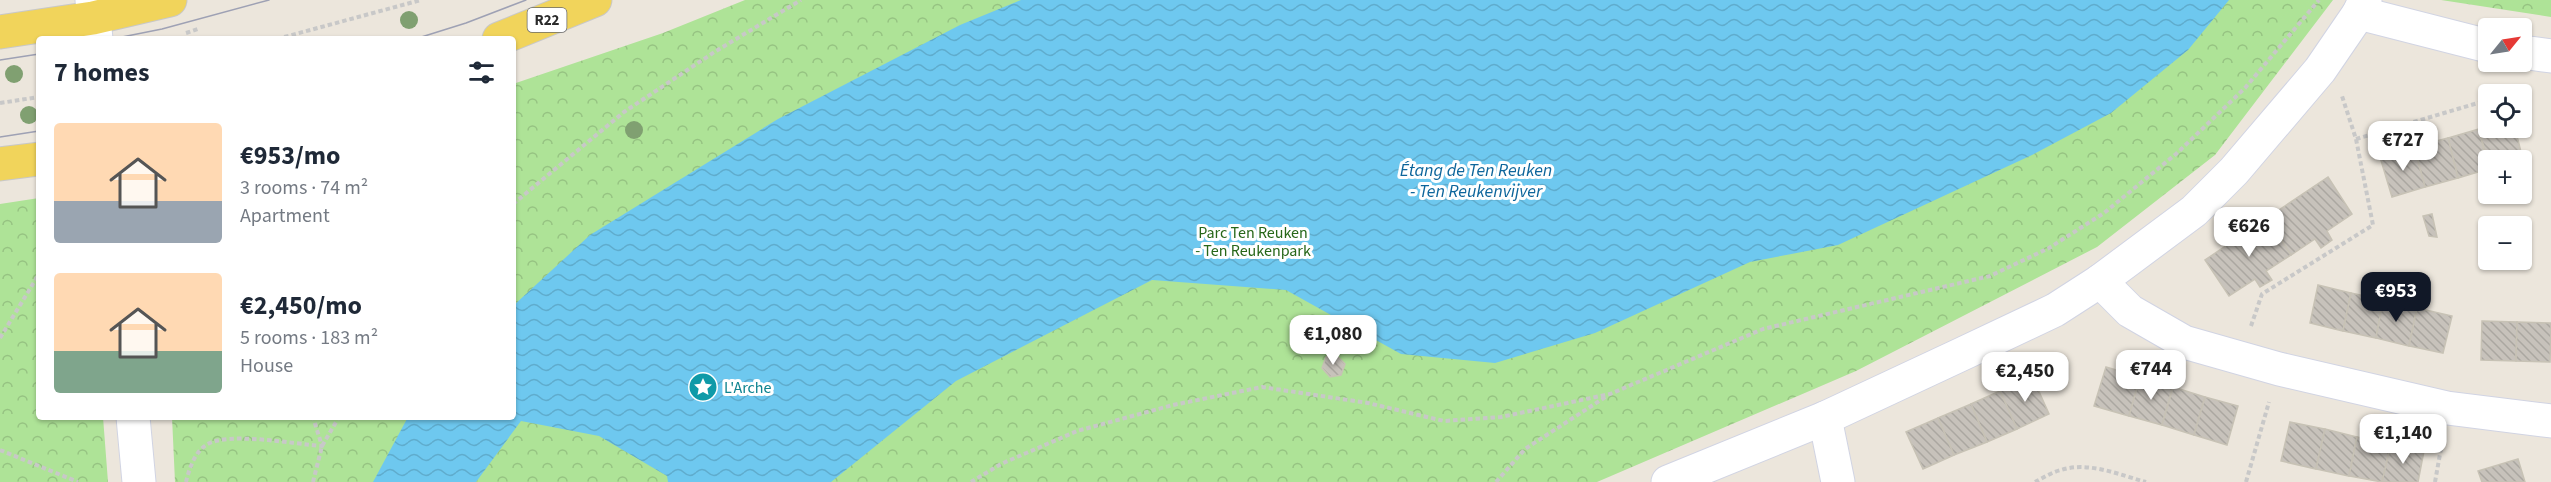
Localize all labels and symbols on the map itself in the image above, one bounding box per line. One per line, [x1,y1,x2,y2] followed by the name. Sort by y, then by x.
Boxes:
[528,8,566,32] road number: R22
[2478,18,2532,72] north arrow
[2367,121,2439,172] pin: €727
[1400,158,1552,204] water label: Étang de Ten Reuken - Ten Reukenvijver
[2213,207,2285,258] pin: €626
[1195,222,1311,262] park label: Parc Ten Reuken - Ten Reukenpark
[2360,272,2432,323] pin: €953
[1284,315,1382,366] pin: €1,080
[2115,350,2187,401] pin: €744
[1976,352,2074,403] pin: €2,450
[687,371,719,403] place icon: L'Arche
[724,377,772,399] place label: L'Arche
[2354,414,2452,465] pin: €1,140

